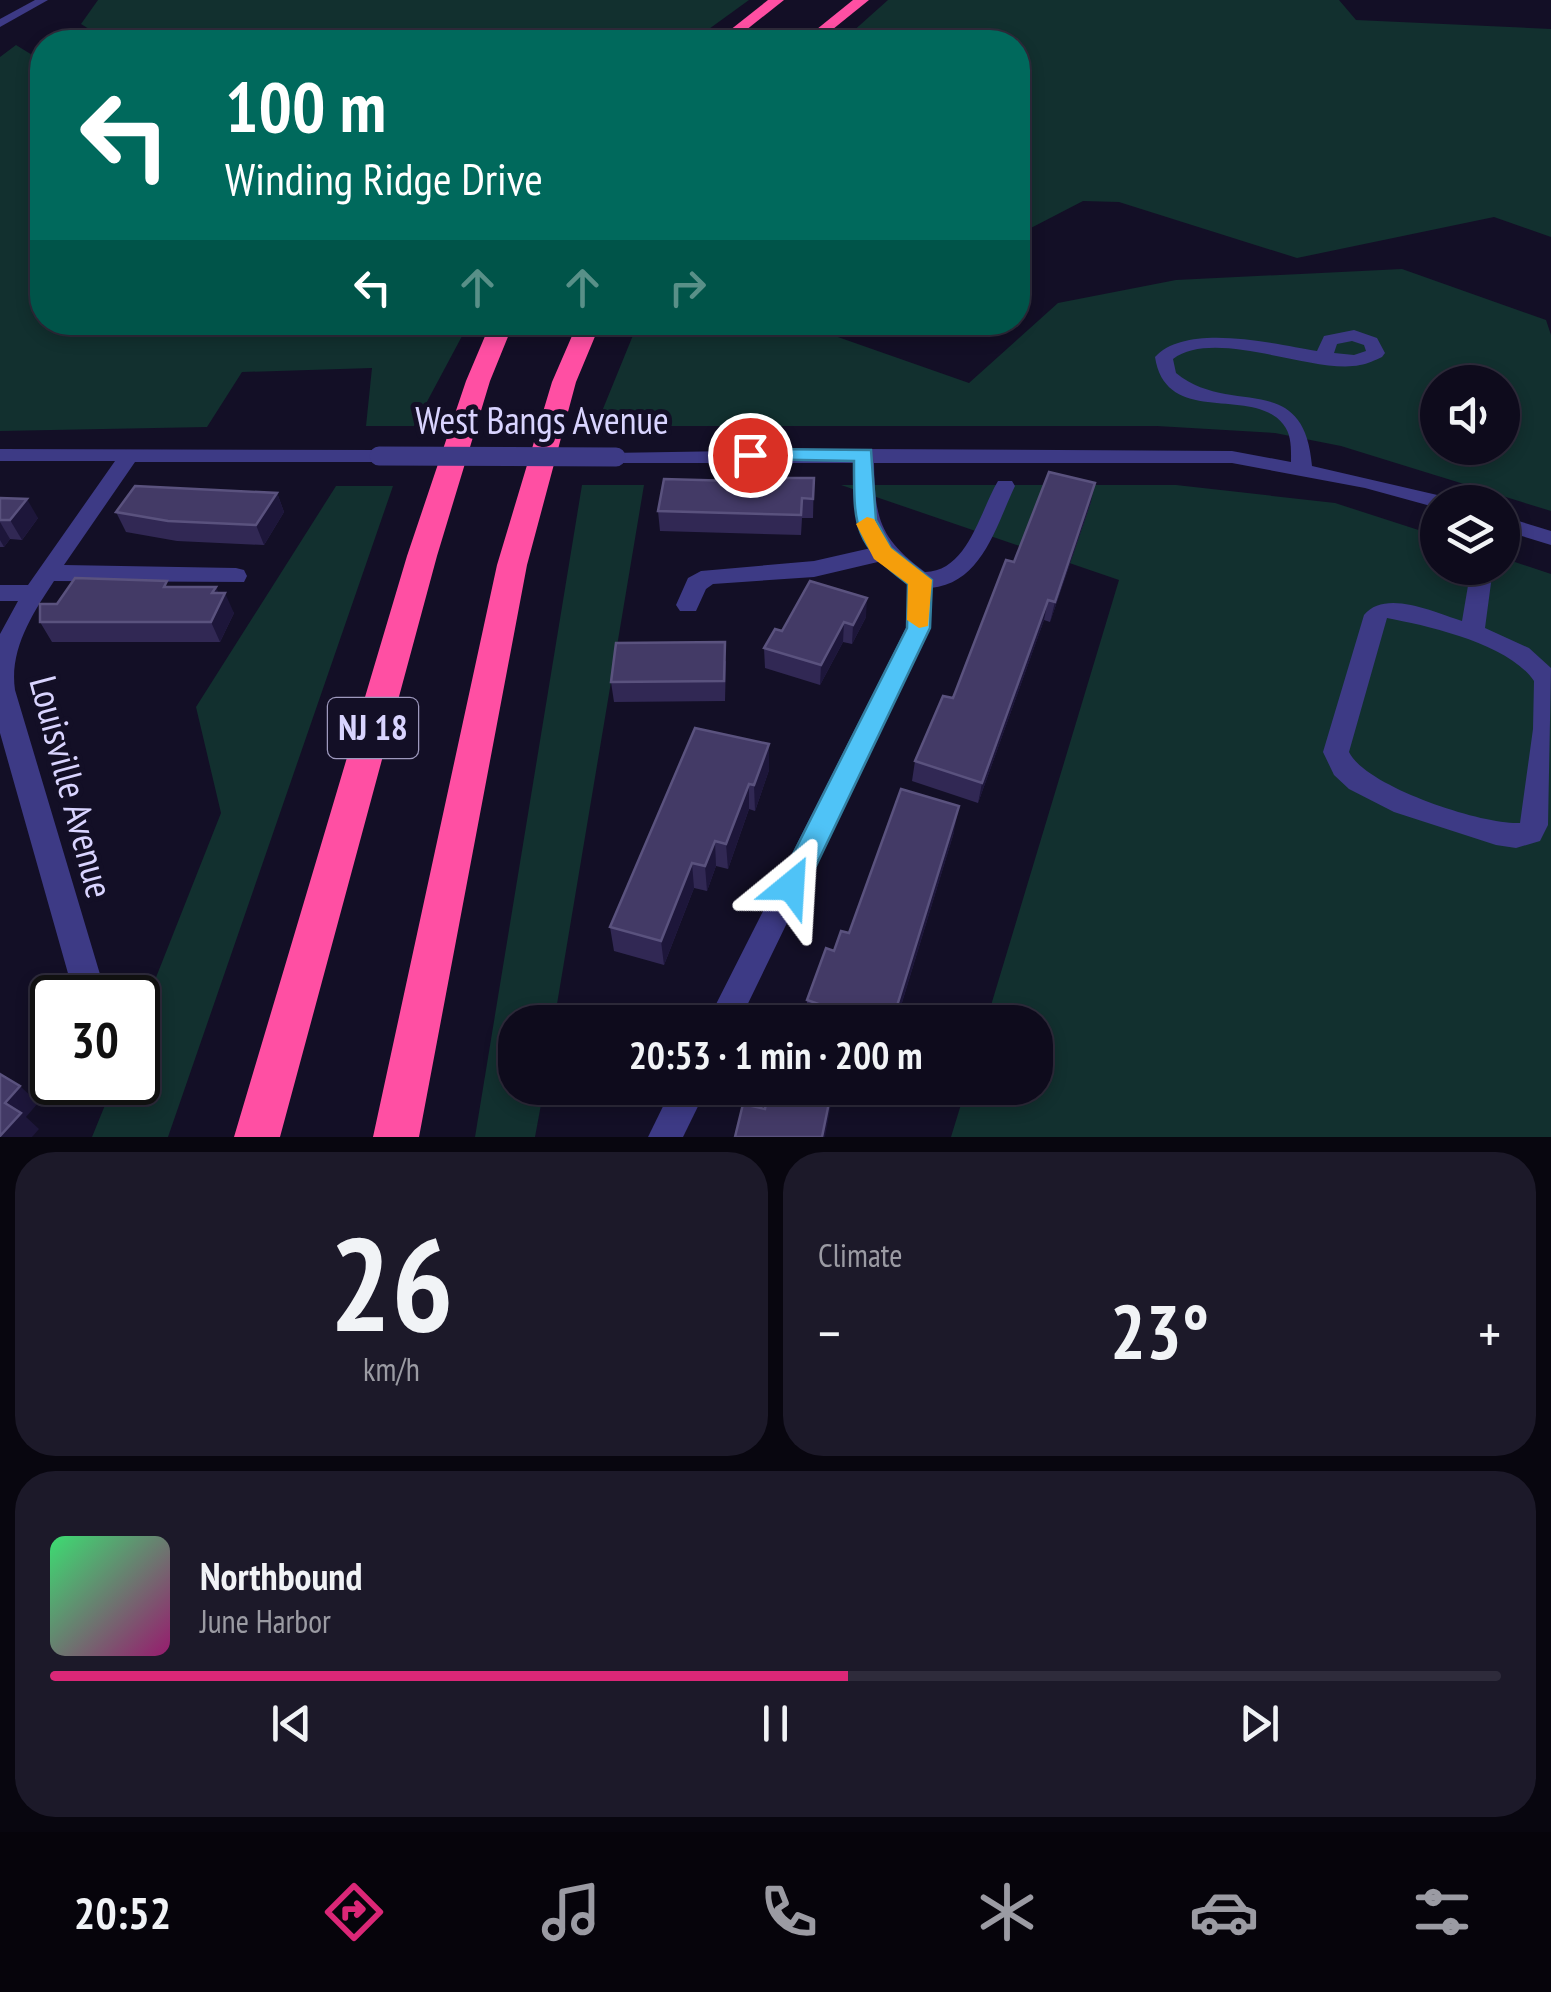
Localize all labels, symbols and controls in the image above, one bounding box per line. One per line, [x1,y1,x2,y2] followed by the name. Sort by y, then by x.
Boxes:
[225,61,386,151] text: 100 m
[60,70,190,200] icon: left
[225,149,543,207] text: Winding Ridge Drive
[345,260,400,315] icon: left
[450,260,505,315] icon: ahead
[555,260,610,315] icon: ahead
[660,260,715,315] icon: right
[1420,365,1520,585] map controls
[1420,365,1520,465] button: sound
[415,395,669,444] street label: West Bangs Avenue
[708,413,793,498] pin
[723,428,778,483] icon: arrive
[1420,485,1520,585] button: layers
[19,670,126,903] street label: Louisville Avenue
[328,698,418,758] road number: NJ 18
[739,834,843,938] position arrow
[30,975,160,1105] speed limit sign: 30
[629,1030,922,1079] text: 20:53 · 1 min · 200 m
[329,1199,454,1367] text: 26
[818,1234,902,1276] text: Climate
[1110,1283,1209,1380] text: 23°
[818,1297,841,1368] text: −
[1478,1297,1501,1368] text: +
[363,1348,420,1390] text: km/h
[200,1551,362,1600] text: Northbound
[200,1600,331,1642] text: June Harbor
[264,1696,319,1751] icon: previous
[748,1696,803,1751] icon: pause
[1232,1696,1287,1751] icon: next
[319,1877,389,1947] icon: directions
[536,1877,606,1947] icon: music
[754,1877,824,1947] icon: phone
[972,1877,1042,1947] icon: climate
[1189,1877,1259,1947] icon: car
[1407,1877,1477,1947] icon: filters
[74,1883,171,1941] text: 20:52

